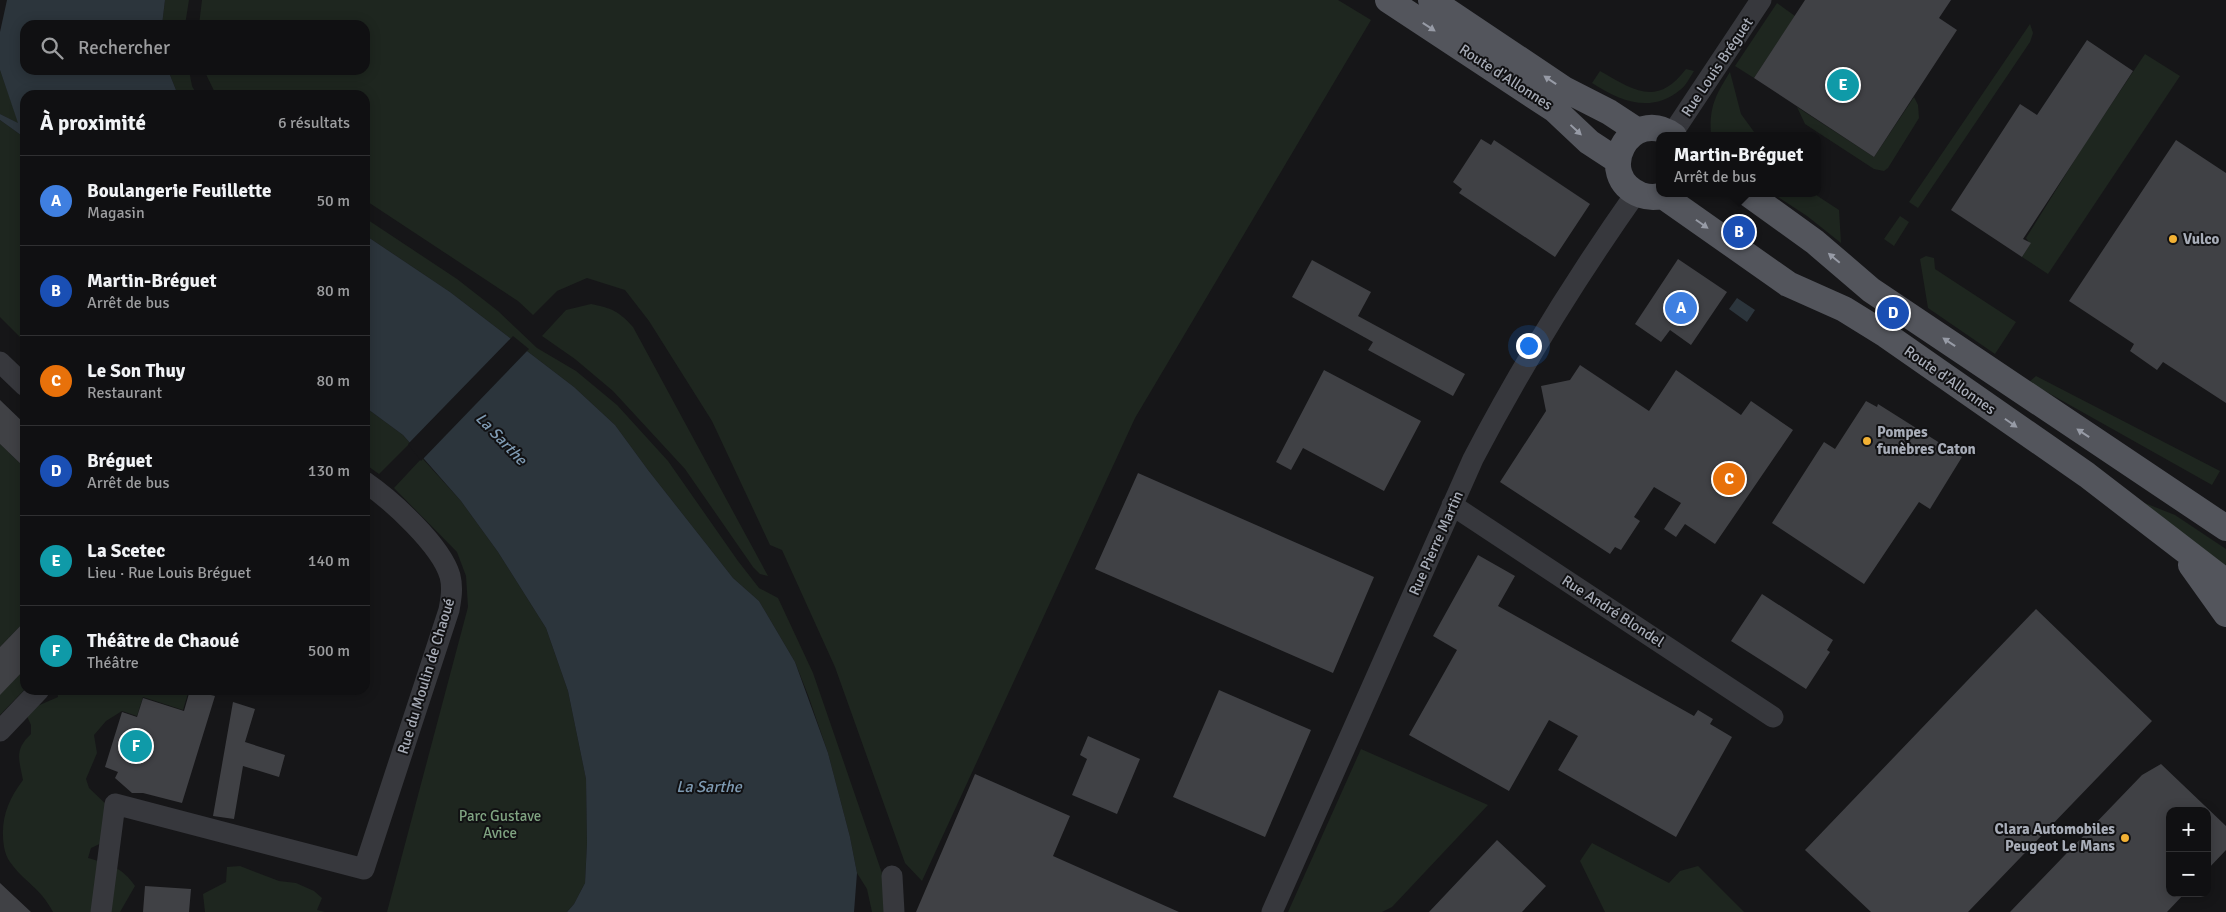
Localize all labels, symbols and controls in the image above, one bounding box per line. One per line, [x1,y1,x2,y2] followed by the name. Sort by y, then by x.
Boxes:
[1677,14,1757,120] street label: Rue Louis Bréguet
[20,20,370,75] search box
[1422,22,1436,32] one-way arrow
[38,34,66,62] icon: search
[78,36,170,60] text: Rechercher
[1456,40,1556,114] street label: Route d'Allonnes
[1827,66,1859,104] pin: E
[1544,75,1557,85] one-way arrow
[40,110,146,136] text: À proximité
[278,113,350,133] text: 6 résultats
[1570,124,1582,136] one-way arrow
[1656,132,1821,197] popup
[1674,143,1803,167] text: Martin-Bréguet
[1674,167,1756,187] text: Arrêt de bus
[87,179,271,203] text: Boulangerie Feuillette
[51,191,61,211] text: A
[316,191,350,211] text: 50 m
[87,203,145,223] text: Magasin
[1723,213,1755,251] pin: B
[1696,219,1709,229] one-way arrow
[2183,230,2219,248] place label: Vulco
[2167,233,2179,245] marker: Vulco
[1828,252,1840,264] one-way arrow
[87,269,217,293] text: Martin-Bréguet
[51,281,61,301] text: B
[316,281,350,301] text: 80 m
[1665,289,1697,327] pin: A
[87,293,170,313] text: Arrêt de bus
[1877,294,1909,332] pin: D
[1516,333,1542,359] your location
[1942,337,1955,347] one-way arrow
[1901,342,2000,418] street label: Route d'Allonnes
[87,359,185,383] text: Le Son Thuy
[51,371,61,391] text: C
[316,371,350,391] text: 80 m
[87,383,162,403] text: Restaurant
[471,409,532,470] water label: La Sarthe
[2005,418,2018,428] one-way arrow
[1876,423,1976,458] place label: Pompes funèbres Caton
[2077,428,2090,438] one-way arrow
[1861,435,1873,447] marker: Pompes funèbres Caton
[87,449,152,473] text: Bréguet
[1713,460,1745,498] pin: C
[51,461,61,481] text: D
[308,461,350,481] text: 130 m
[87,473,170,493] text: Arrêt de bus
[1405,488,1467,598] street label: Rue Pierre Martin
[87,539,165,563] text: La Scetec
[51,551,61,571] text: E
[308,551,350,571] text: 140 m
[87,563,251,583] text: Lieu · Rue Louis Bréguet
[1559,571,1667,651] street label: Rue André Blondel
[394,596,458,756] street label: Rue du Moulin de Chaoué
[87,629,239,653] text: Théâtre de Chaoué
[52,641,60,661] text: F
[308,641,350,661] text: 500 m
[87,653,139,673] text: Théâtre
[120,727,152,765] pin: F
[676,777,743,797] water label: La Sarthe
[459,807,541,842] park label: Parc Gustave Avice
[2166,807,2211,897] map controls
[2166,807,2211,852] button: +
[1995,820,2115,855] place label: Clara Automobiles Peugeot Le Mans
[2119,832,2131,844] marker: Clara Automobiles Peugeot Le Mans
[2166,852,2211,897] button: −

